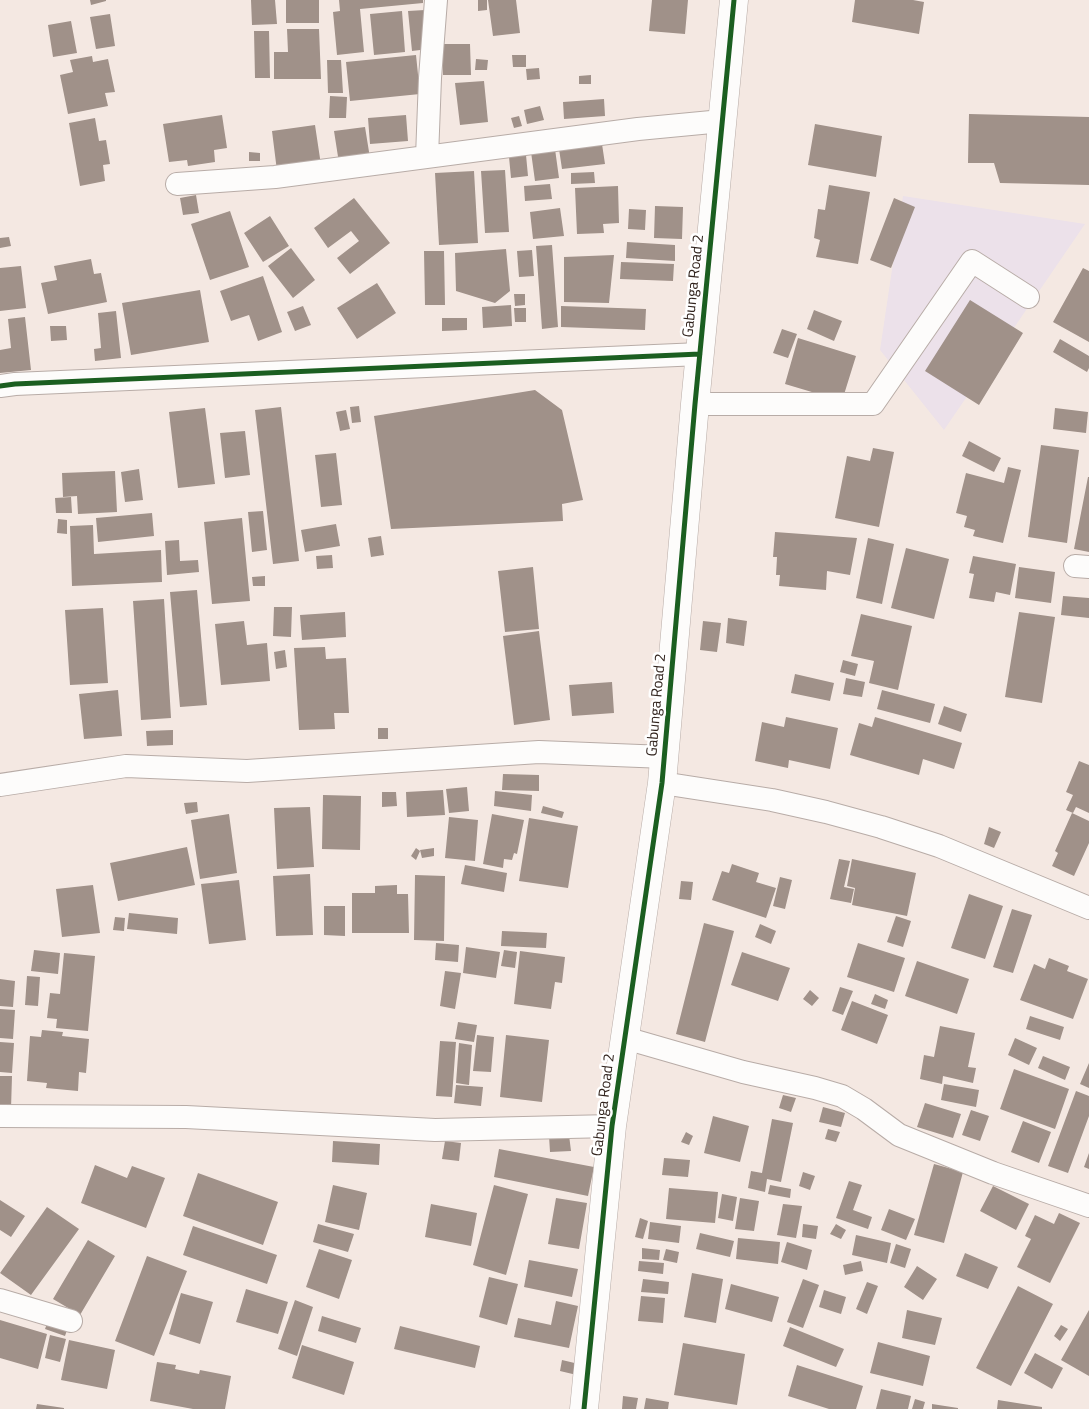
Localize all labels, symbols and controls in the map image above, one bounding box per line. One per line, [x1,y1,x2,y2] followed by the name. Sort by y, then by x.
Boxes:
[680,234,708,338] street label: Gabunga Road 2
[644,653,670,757] street label: Gabunga Road 2
[589,1053,619,1157] street label: Gabunga Road 2

